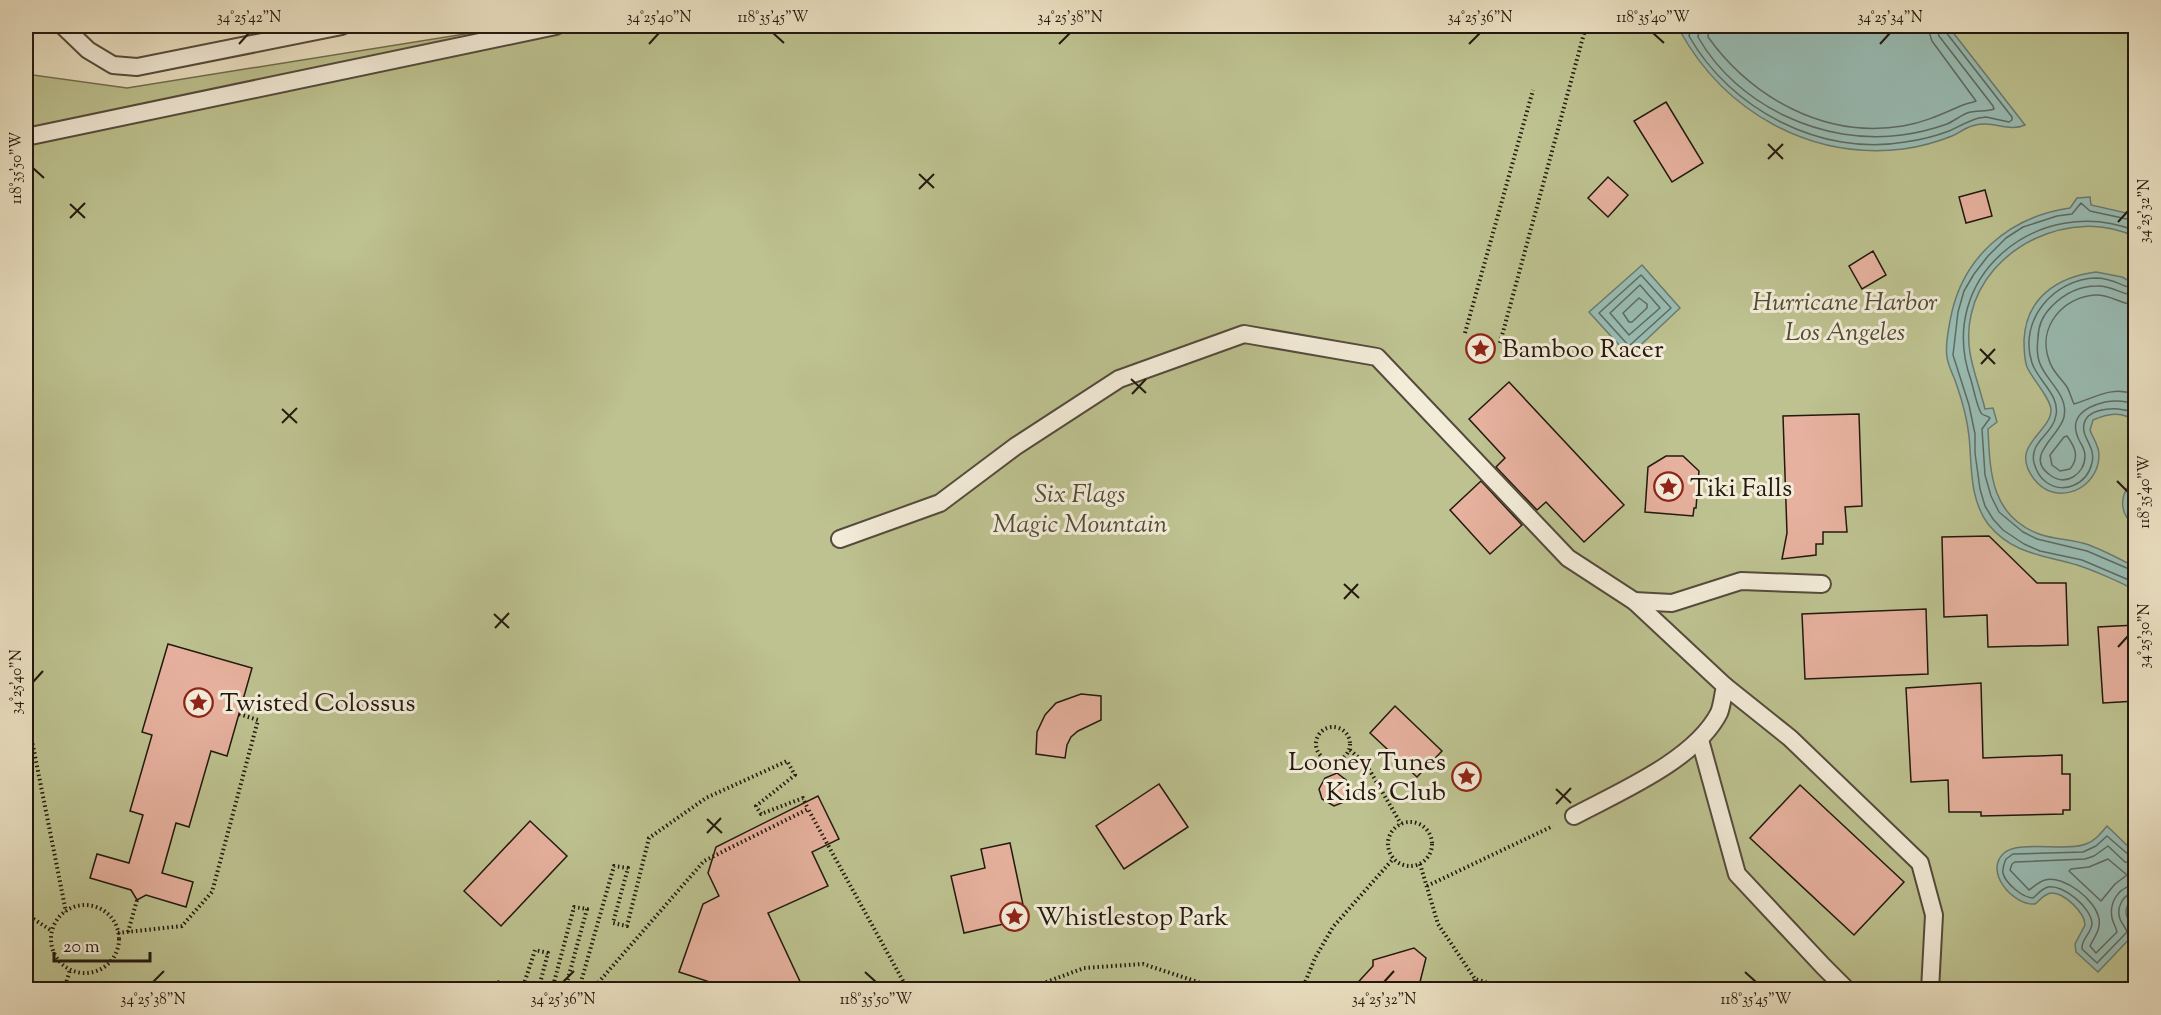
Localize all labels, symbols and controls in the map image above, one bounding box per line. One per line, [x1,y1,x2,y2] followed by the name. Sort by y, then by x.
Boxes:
[217,8,281,29] text: 34°25'42"N
[626,8,692,29] text: 34°25'40"N
[737,8,809,29] text: 118°35'45"W
[1037,8,1103,29] text: 34°25'38"N
[1447,8,1513,29] text: 34°25'36"N
[1616,8,1690,29] text: 118°35'40"W
[1857,8,1923,29] text: 34°25'34"N
[7,131,28,204] text: 118°35'50"W
[2135,179,2156,243] text: 34°25'32"N
[1752,285,1938,352] park label: Hurricane Harbor Los Angeles
[1465,332,1497,364] place icon: Bamboo Racer
[1502,332,1664,369] place label: Bamboo Racer
[2135,455,2156,529] text: 118°35'40"W
[1653,471,1685,503] place icon: Tiki Falls
[1690,471,1792,508] place label: Tiki Falls
[992,477,1168,544] park label: Six Flags Magic Mountain
[2135,603,2156,669] text: 34°25'30"N
[7,649,28,715] text: 34°25'40"N
[183,686,215,718] place icon: Twisted Colossus
[220,686,415,723] place label: Twisted Colossus
[1288,745,1446,812] place label: Looney Tunes Kids' Club
[1451,760,1483,792] place icon: Looney Tunes Kids' Club
[999,900,1031,932] place icon: Whistlestop Park
[1036,900,1228,937] place label: Whistlestop Park
[54,925,150,963] scale bar
[63,935,100,961] text: 20 m
[120,990,186,1011] text: 34°25'38"N
[530,990,596,1011] text: 34°25'36"N
[840,990,913,1011] text: 118°35'50"W
[1352,990,1416,1011] text: 34°25'32"N
[1720,990,1792,1011] text: 118°35'45"W

